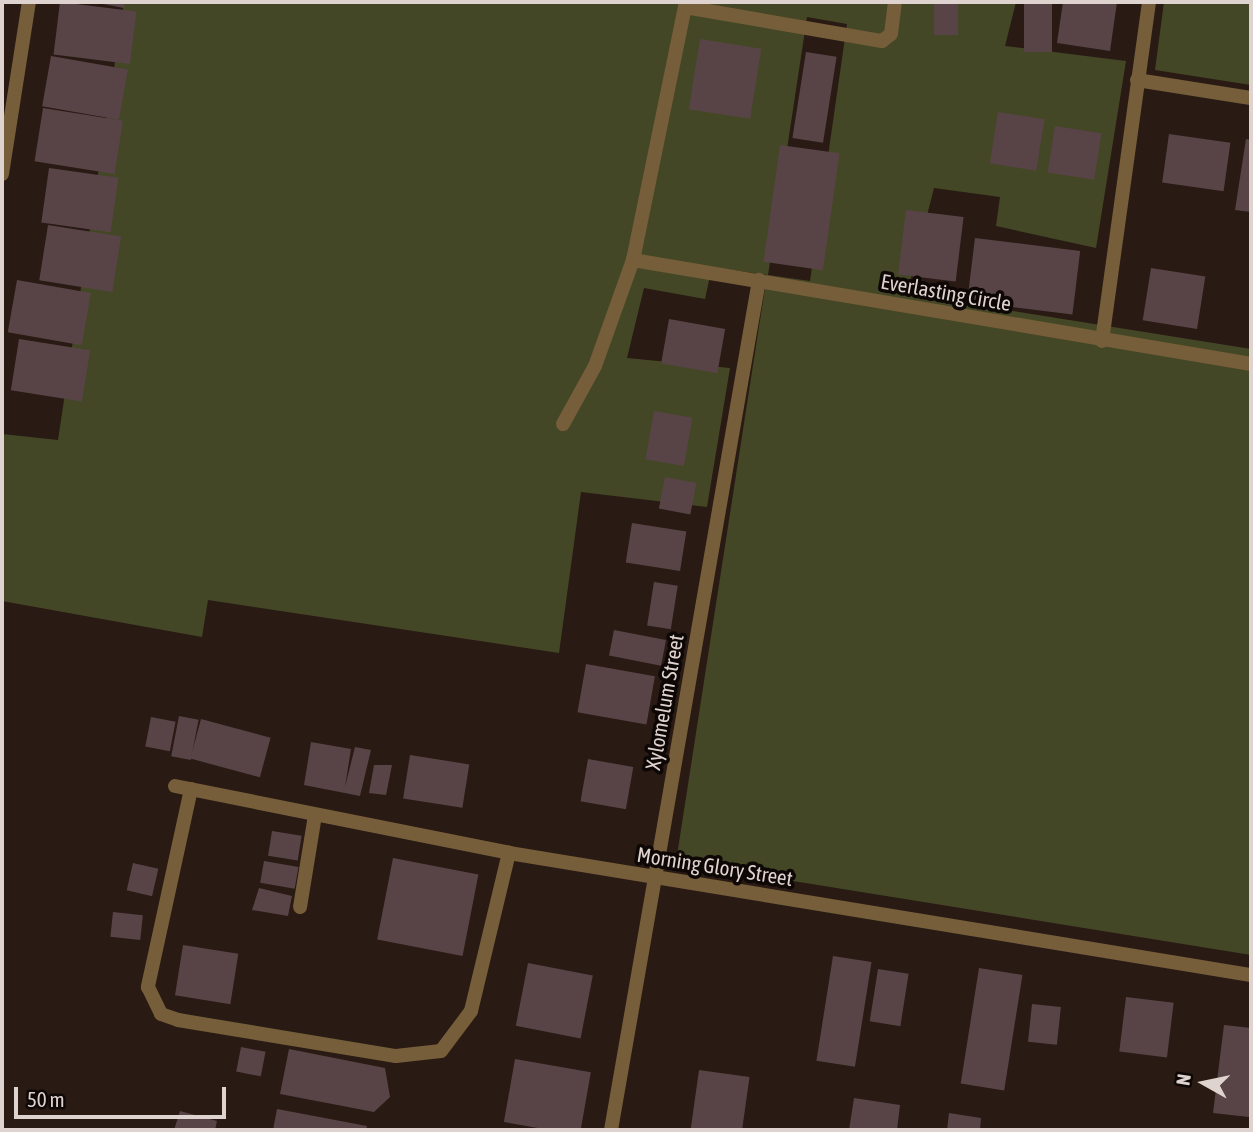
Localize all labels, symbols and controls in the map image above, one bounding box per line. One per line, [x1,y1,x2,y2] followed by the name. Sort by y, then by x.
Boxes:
[879,268,1013,316] street label: Everlasting Circle
[640,632,688,772] street label: Xylomelum Street
[635,841,795,891] street label: Morning Glory Street
[1169,1048,1239,1118] north arrow
[18,1072,229,1116] scale bar
[1172,1072,1195,1087] text: N
[27,1087,65,1111] text: 50 m

